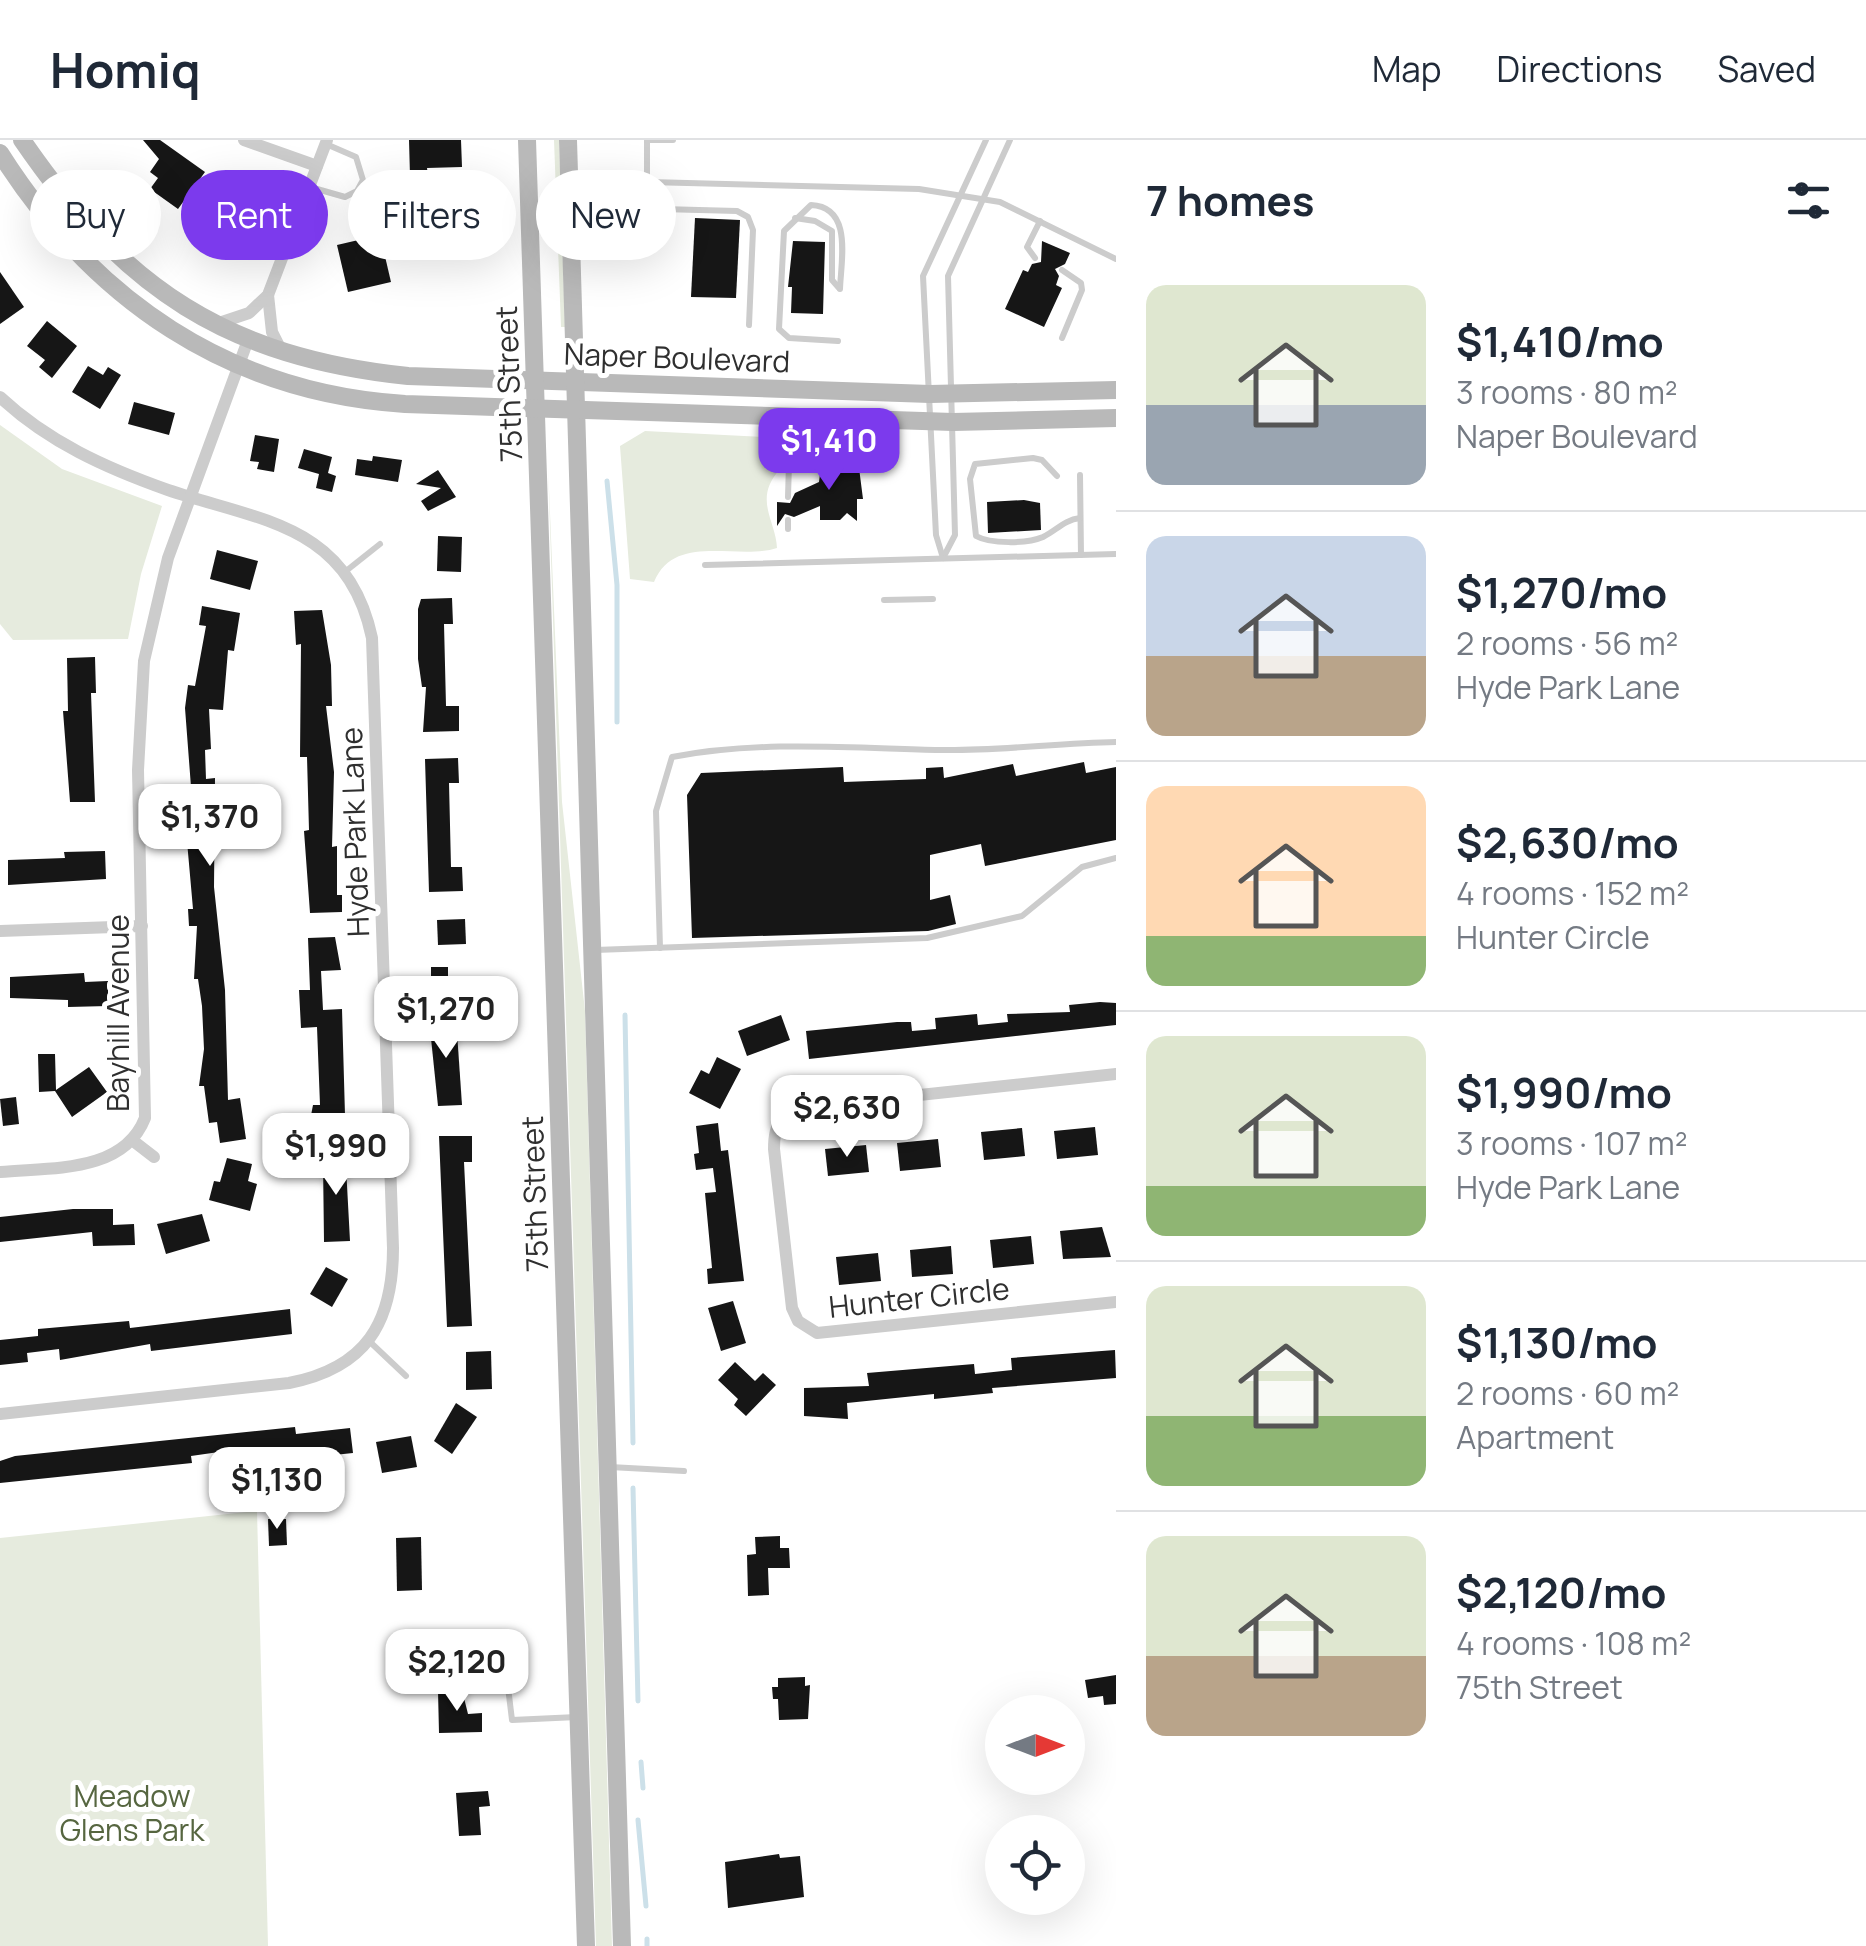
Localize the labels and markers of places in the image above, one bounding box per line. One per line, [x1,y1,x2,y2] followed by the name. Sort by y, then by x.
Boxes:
[748,408,910,493] pin: $1,410
[129,784,291,869] pin: $1,370
[365,976,527,1061] pin: $1,270
[766,1075,928,1160] pin: $2,630
[255,1113,417,1198] pin: $1,990
[196,1447,358,1532] pin: $1,130
[376,1629,538,1714] pin: $2,120

